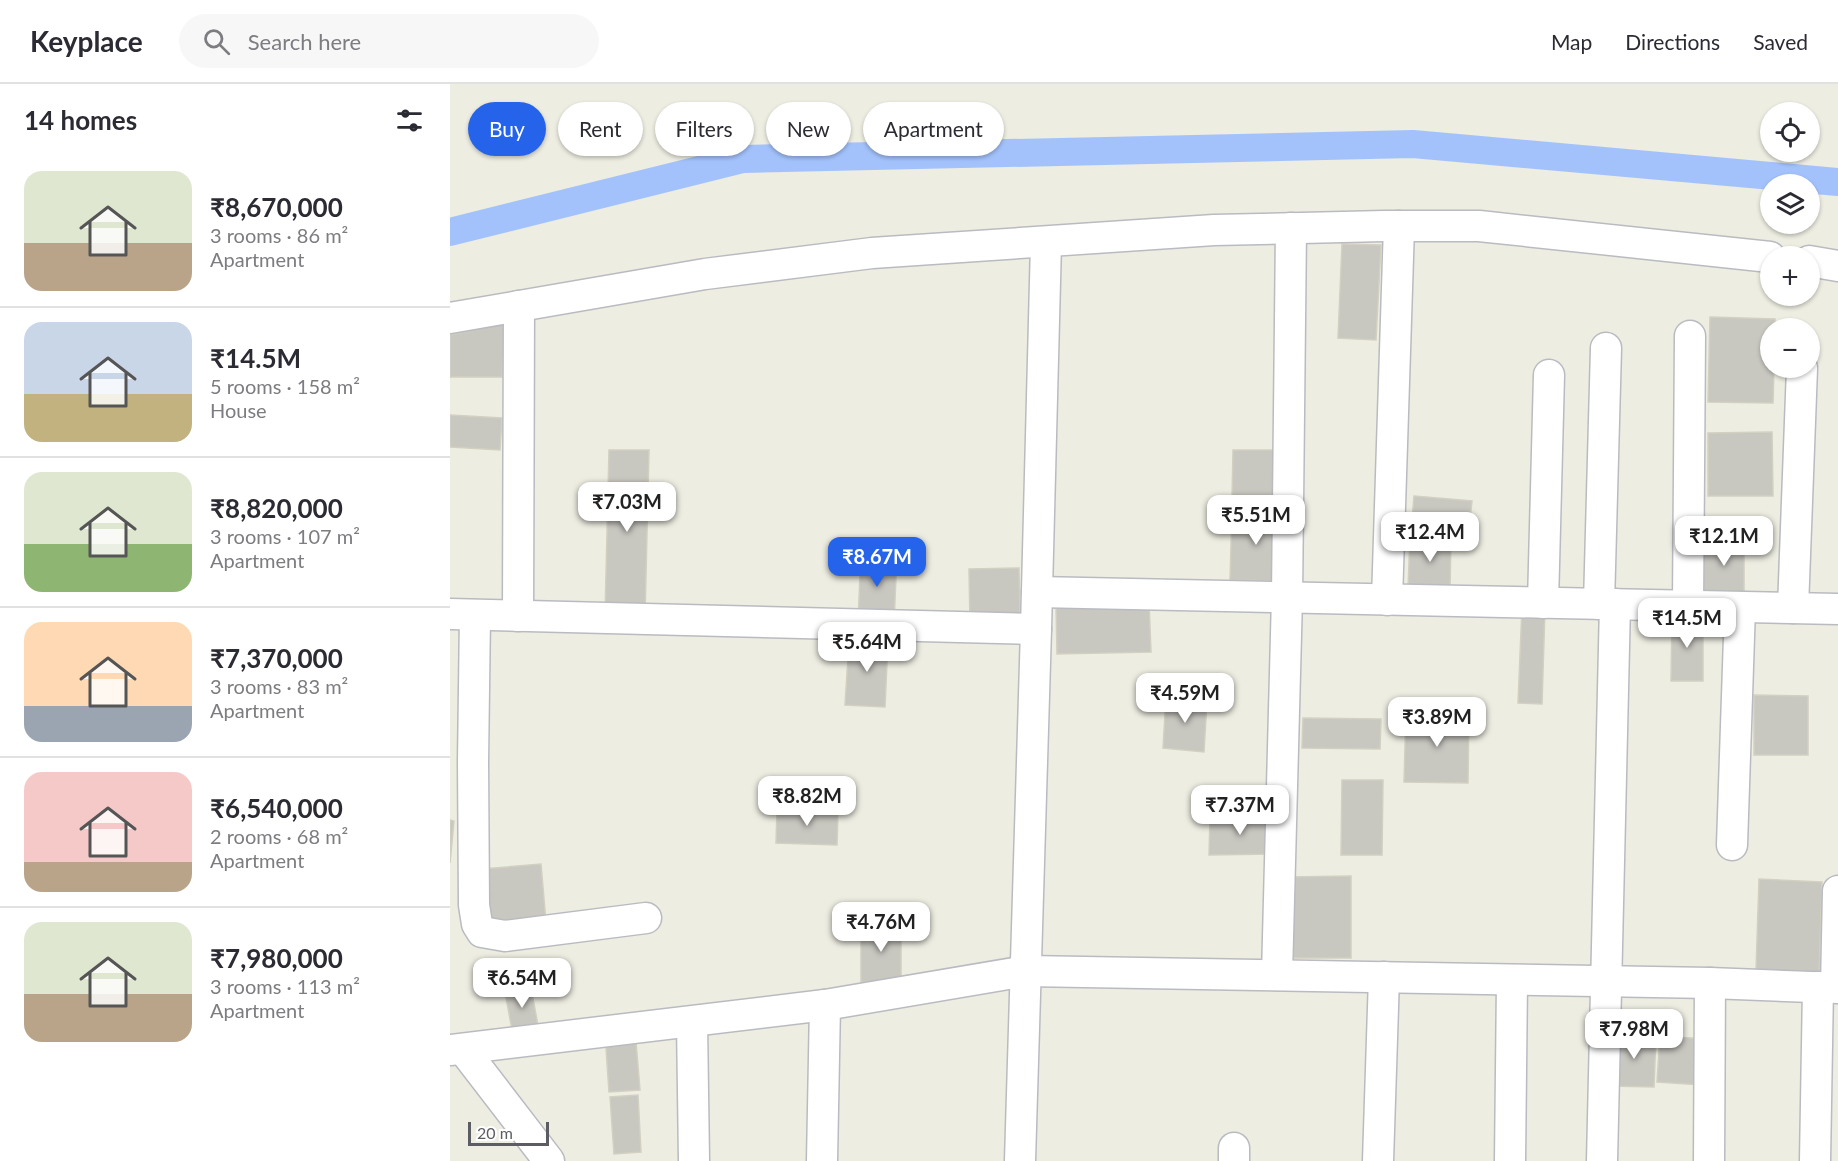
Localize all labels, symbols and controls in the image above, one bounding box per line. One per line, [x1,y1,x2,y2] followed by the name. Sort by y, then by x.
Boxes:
[179,14,599,68] search box
[30,24,143,58] text: Keyplace
[200,25,233,58] icon: search
[248,28,361,55] text: Search here
[1551,29,1592,54] text: Map
[1625,29,1720,54] text: Directions
[1753,29,1808,54] text: Saved
[468,102,546,156] chip: Buy
[558,102,643,156] chip: Rent
[655,102,754,156] chip: Filters
[766,102,851,156] chip: New
[863,102,1004,156] chip: Apartment
[1760,102,1820,378] map controls
[1760,102,1820,162] button: locate
[24,104,137,136] text: 14 homes
[393,104,426,137] icon: filters
[1760,174,1820,234] button: layers
[210,191,343,223] text: ₹8,670,000
[72,195,144,267] icon: home
[210,223,348,247] text: 3 rooms · 86 m²
[1760,246,1820,306] button: +
[210,247,304,271] text: Apartment
[1760,318,1820,378] button: −
[210,342,301,374] text: ₹14.5M
[72,346,144,418] icon: home
[210,374,360,398] text: 5 rooms · 158 m²
[210,398,267,422] text: House
[578,482,676,533] pin: ₹7.03M
[592,489,662,513] text: ₹7.03M
[210,492,343,524] text: ₹8,820,000
[1207,495,1305,546] pin: ₹5.51M
[72,496,144,568] icon: home
[1221,502,1291,526] text: ₹5.51M
[1381,512,1479,563] pin: ₹12.4M
[1675,516,1773,567] pin: ₹12.1M
[1395,519,1465,543] text: ₹12.4M
[1689,523,1759,547] text: ₹12.1M
[210,524,360,548] text: 3 rooms · 107 m²
[828,537,926,588] pin: ₹8.67M
[842,544,912,568] text: ₹8.67M
[210,548,304,572] text: Apartment
[1638,598,1736,649] pin: ₹14.5M
[1652,605,1722,629] text: ₹14.5M
[818,622,916,673] pin: ₹5.64M
[832,629,902,653] text: ₹5.64M
[210,642,343,674] text: ₹7,370,000
[72,646,144,718] icon: home
[1136,673,1234,724] pin: ₹4.59M
[210,674,348,698] text: 3 rooms · 83 m²
[1150,680,1220,704] text: ₹4.59M
[1388,697,1486,748] pin: ₹3.89M
[210,698,304,722] text: Apartment
[1402,704,1472,728] text: ₹3.89M
[758,776,856,827] pin: ₹8.82M
[772,783,842,807] text: ₹8.82M
[1191,785,1289,836] pin: ₹7.37M
[210,792,343,824] text: ₹6,540,000
[1205,792,1275,816] text: ₹7.37M
[72,796,144,868] icon: home
[210,824,348,848] text: 2 rooms · 68 m²
[210,848,304,872] text: Apartment
[832,902,930,953] pin: ₹4.76M
[846,909,916,933] text: ₹4.76M
[210,942,343,974] text: ₹7,980,000
[72,946,144,1018] icon: home
[473,958,571,1009] pin: ₹6.54M
[487,965,557,989] text: ₹6.54M
[210,974,360,998] text: 3 rooms · 113 m²
[210,998,304,1022] text: Apartment
[1585,1009,1683,1060] pin: ₹7.98M
[1599,1016,1669,1040] text: ₹7.98M
[468,1119,549,1146] scale bar
[477,1123,513,1142] text: 20 m

